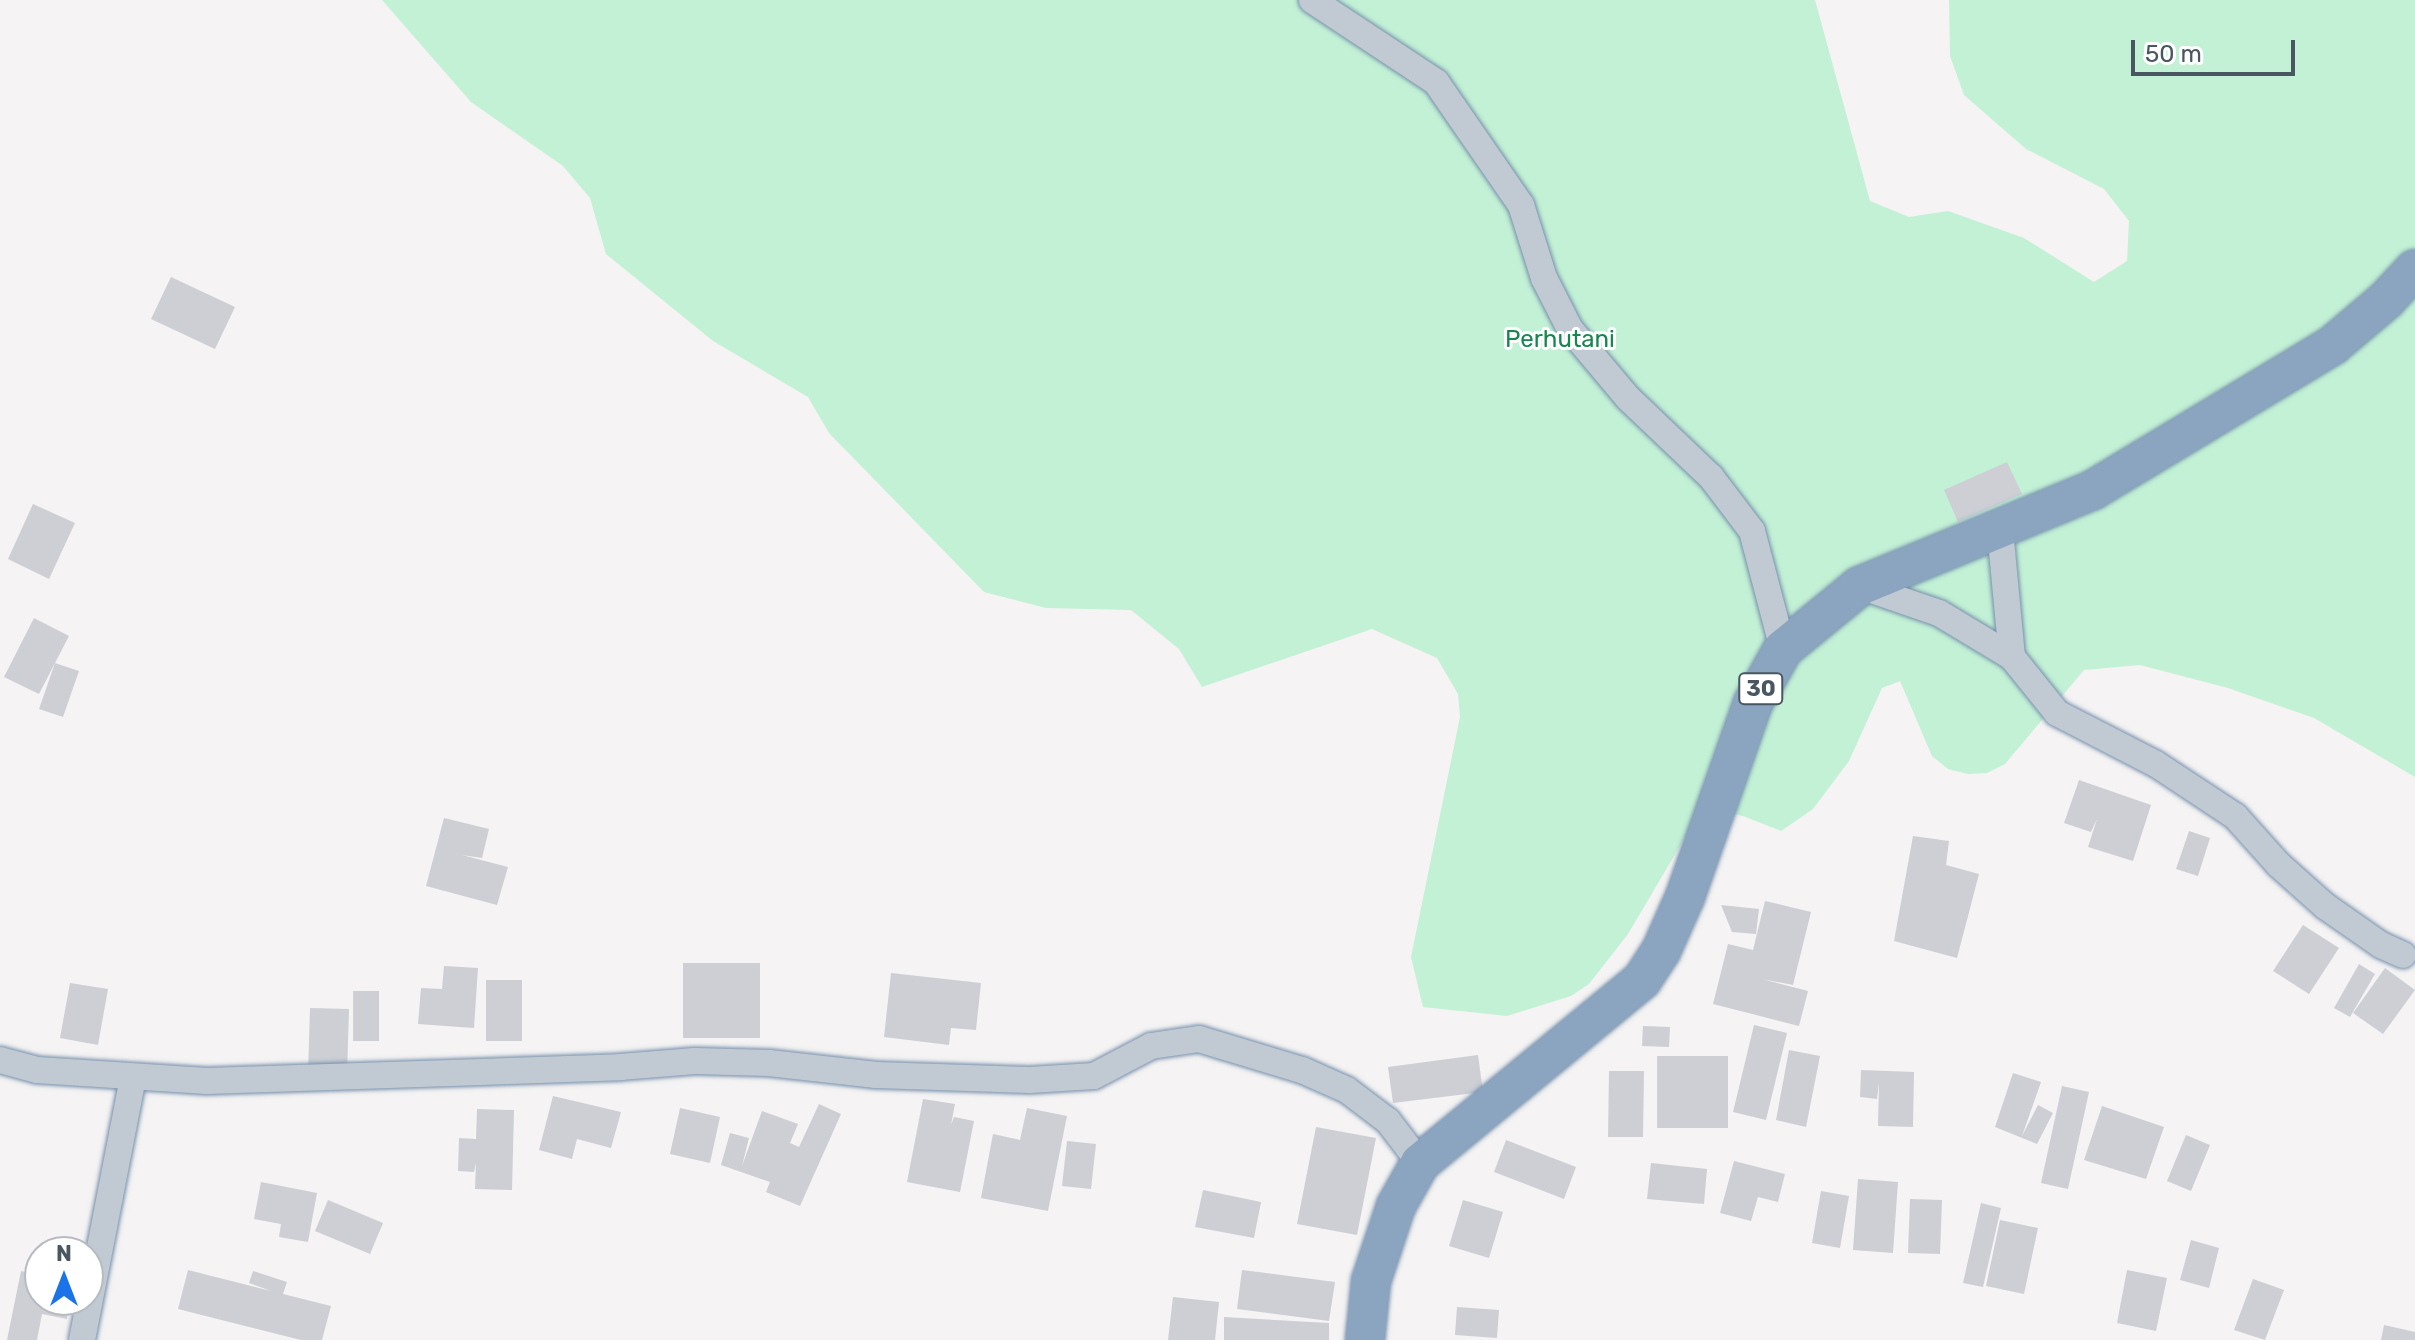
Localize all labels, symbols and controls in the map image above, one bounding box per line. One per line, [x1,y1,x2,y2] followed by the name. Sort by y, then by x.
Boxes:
[2135,24,2299,74] scale bar
[2145,40,2202,68] text: 50 m
[1505,326,1615,354] park label: Perhutani
[1737,671,1785,707] road number: 30
[24,1236,104,1316] north arrow
[56,1240,72,1267] text: N

